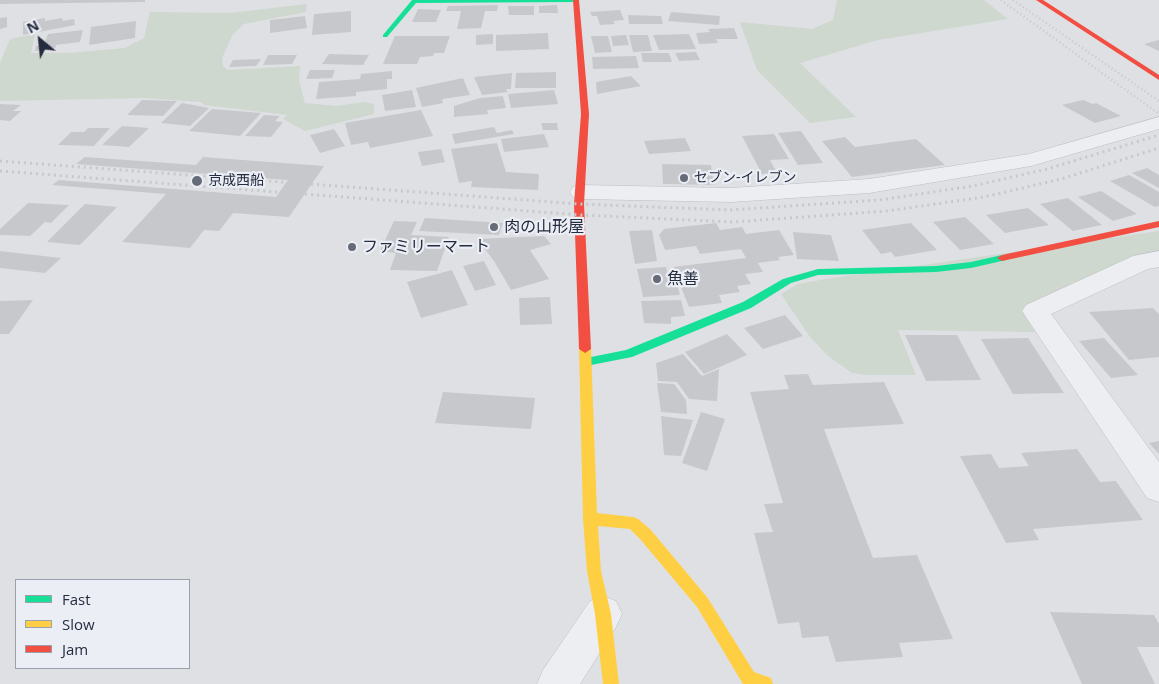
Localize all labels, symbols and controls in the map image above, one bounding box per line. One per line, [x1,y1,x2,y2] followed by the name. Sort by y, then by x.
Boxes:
[15,15,65,65] north arrow
[23,15,42,37] text: N
[694,170,797,186] place label: セブン-イレブン
[678,172,690,184] marker: セブン-イレブン
[208,173,264,189] place label: 京成西船
[190,174,204,188] marker: 京成西船
[504,217,584,237] place label: 肉の山形屋
[488,221,500,233] marker: 肉の山形屋
[362,237,490,257] place label: ファミリーマート
[346,241,358,253] marker: ファミリーマート
[667,269,699,289] place label: 魚善
[651,273,663,285] marker: 魚善
[15,579,190,669] legend
[62,589,91,609] text: Fast
[62,614,95,634] text: Slow
[62,639,88,659] text: Jam

